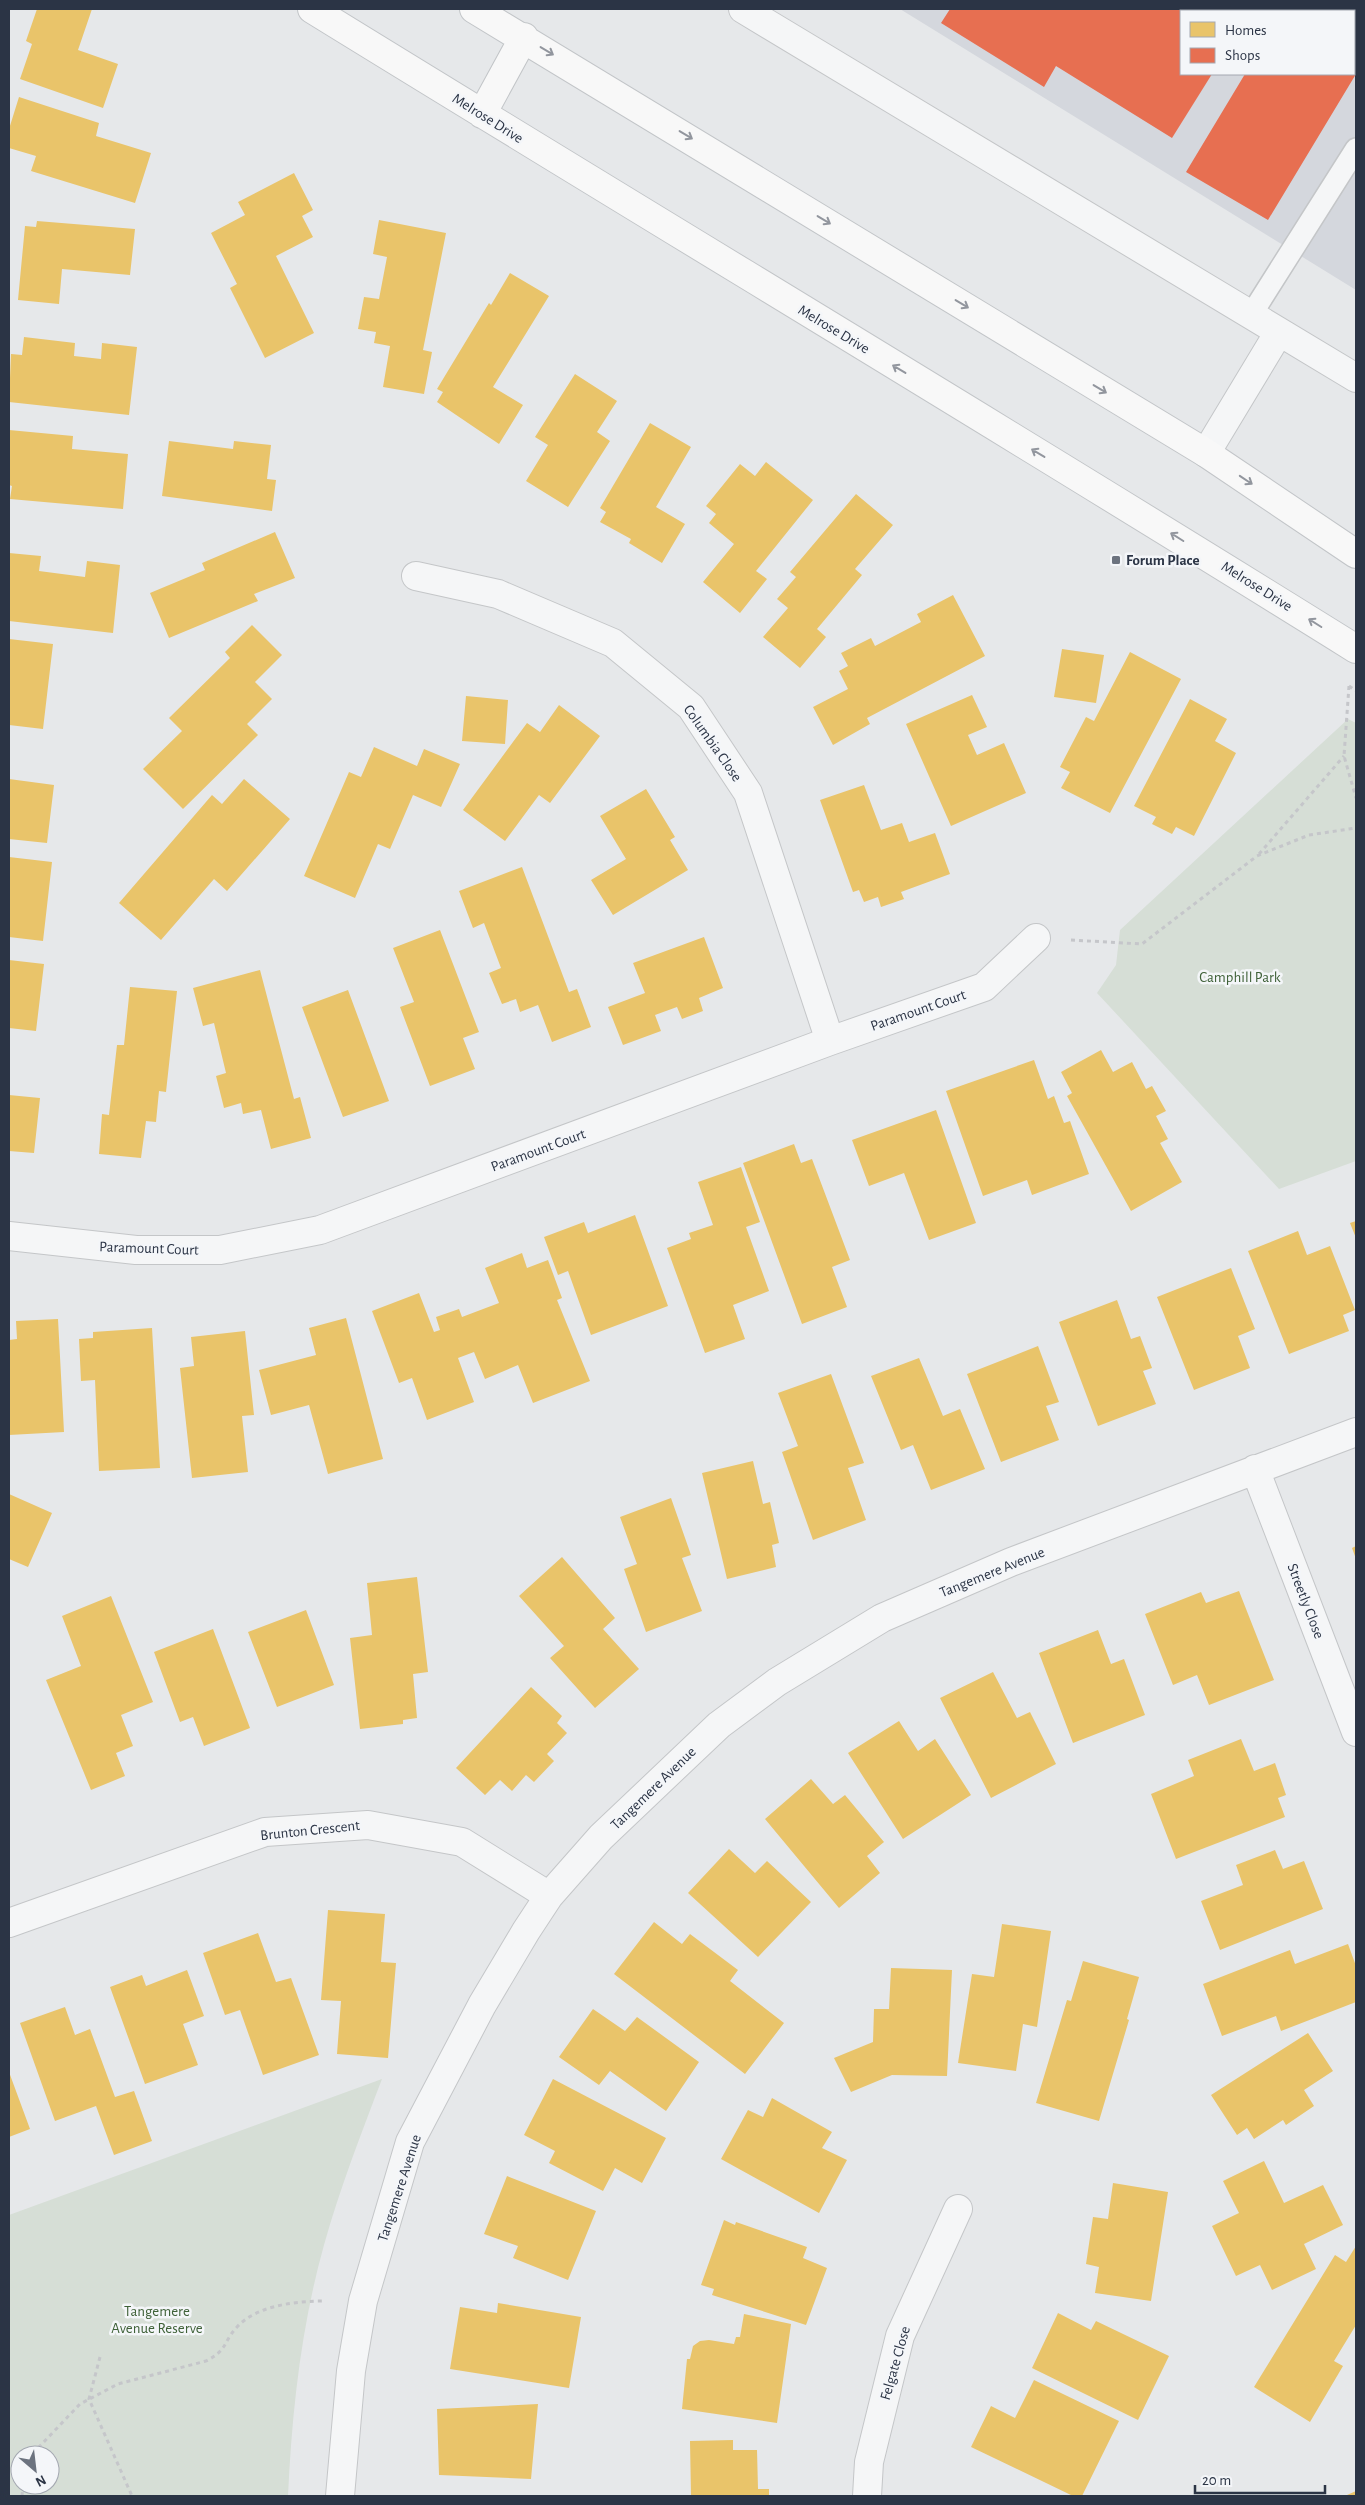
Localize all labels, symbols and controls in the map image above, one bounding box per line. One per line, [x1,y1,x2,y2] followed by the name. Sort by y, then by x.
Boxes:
[1180,10,1355,75] legend
[1225,23,1267,38] text: Homes
[539,46,553,56] one-way arrow
[1225,48,1260,63] text: Shops
[450,91,526,146] street label: Melrose Drive
[678,131,692,141] one-way arrow
[817,215,831,225] one-way arrow
[954,299,968,309] one-way arrow
[795,302,872,357] street label: Melrose Drive
[892,364,906,374] one-way arrow
[1093,384,1107,394] one-way arrow
[1031,447,1045,457] one-way arrow
[1239,475,1253,485] one-way arrow
[1170,531,1184,542] one-way arrow
[1126,553,1199,568] place label: Forum Place
[1110,554,1122,566] marker: Forum Place
[1219,559,1295,614] street label: Melrose Drive
[1308,617,1322,627] one-way arrow
[681,702,745,785] street label: Columbia Close
[1199,970,1281,985] park label: Camphill Park
[869,987,968,1034] street label: Paramount Court
[489,1126,588,1175] street label: Paramount Court
[99,1239,199,1258] street label: Paramount Court
[937,1545,1047,1600] street label: Tangemere Avenue
[1284,1562,1327,1641] street label: Streetly Close
[608,1744,699,1833] street label: Tangemere Avenue
[260,1818,361,1843] street label: Brunton Crescent
[375,2133,424,2244] street label: Tangemere Avenue
[111,2304,203,2336] park label: Tangemere Avenue Reserve
[878,2324,913,2402] street label: Felgate Close
[10,2445,60,2495] north arrow
[1195,2462,1325,2494] scale bar
[33,2472,48,2489] text: N
[1202,2473,1231,2488] text: 20 m

